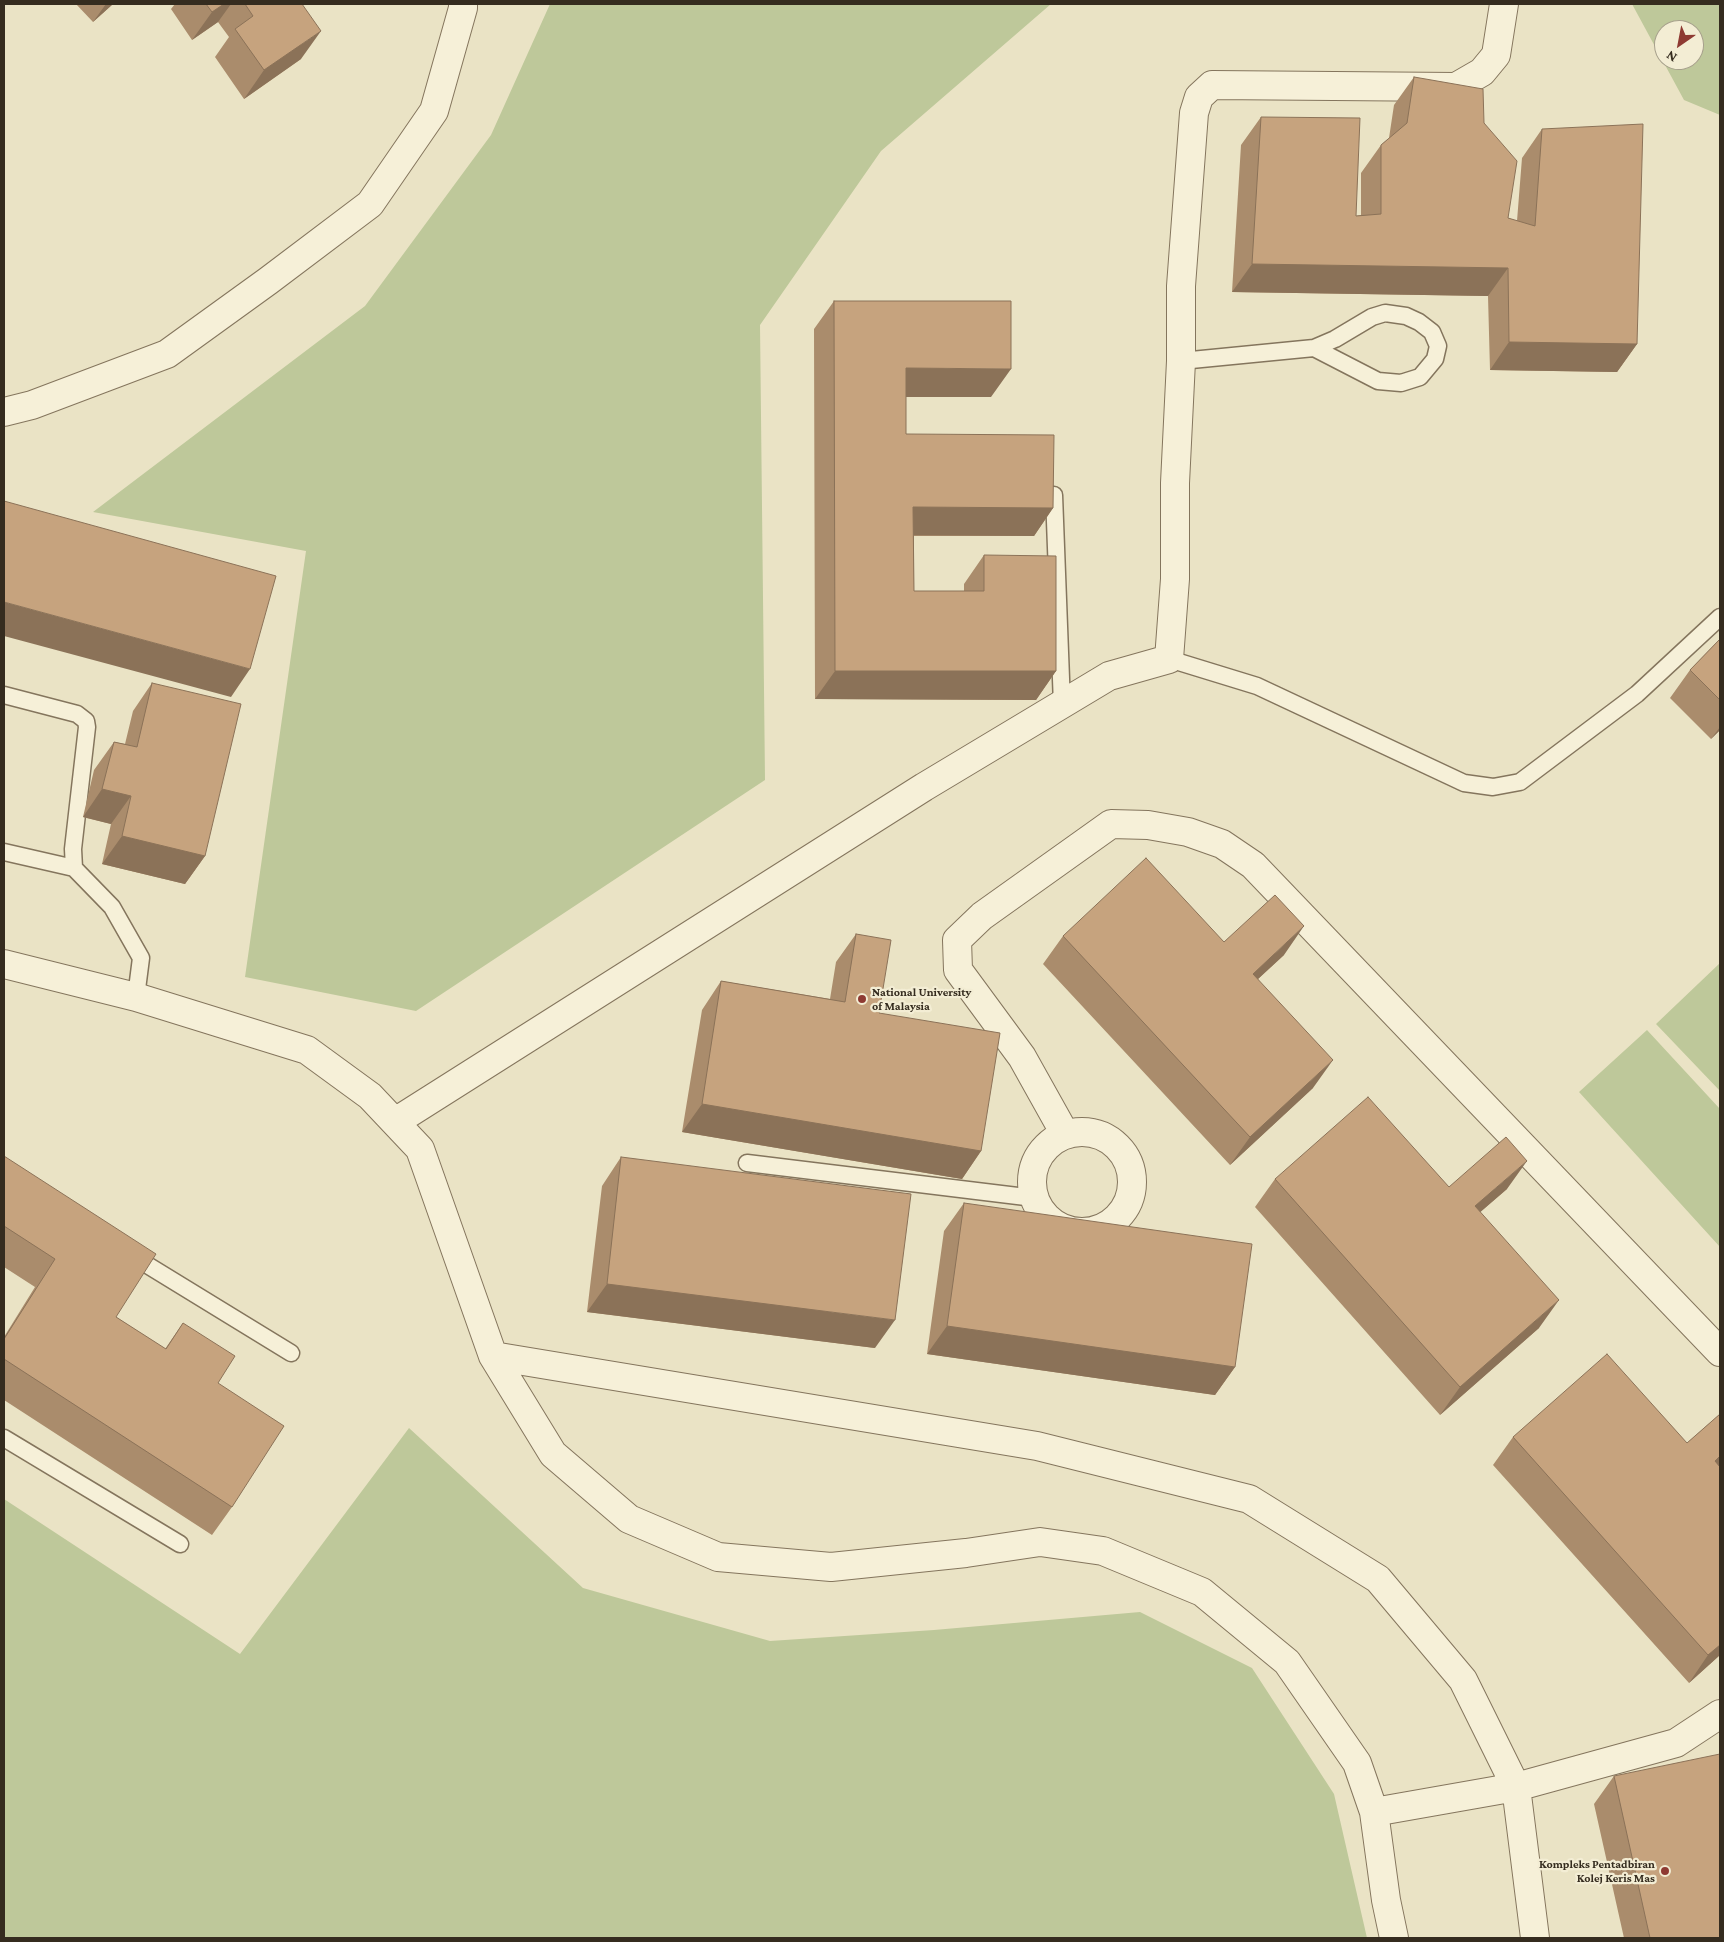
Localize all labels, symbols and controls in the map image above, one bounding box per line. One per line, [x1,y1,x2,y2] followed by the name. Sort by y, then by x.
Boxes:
[1654,20,1704,70] north arrow
[1663,47,1680,66] text: N
[872,985,971,1013] place label: National University of Malaysia
[856,993,868,1005] marker: National University of Malaysia
[1539,1857,1655,1885] place label: Kompleks Pentadbiran Kolej Keris Mas
[1659,1865,1671,1877] marker: Kompleks Pentadbiran Kolej Keris Mas

